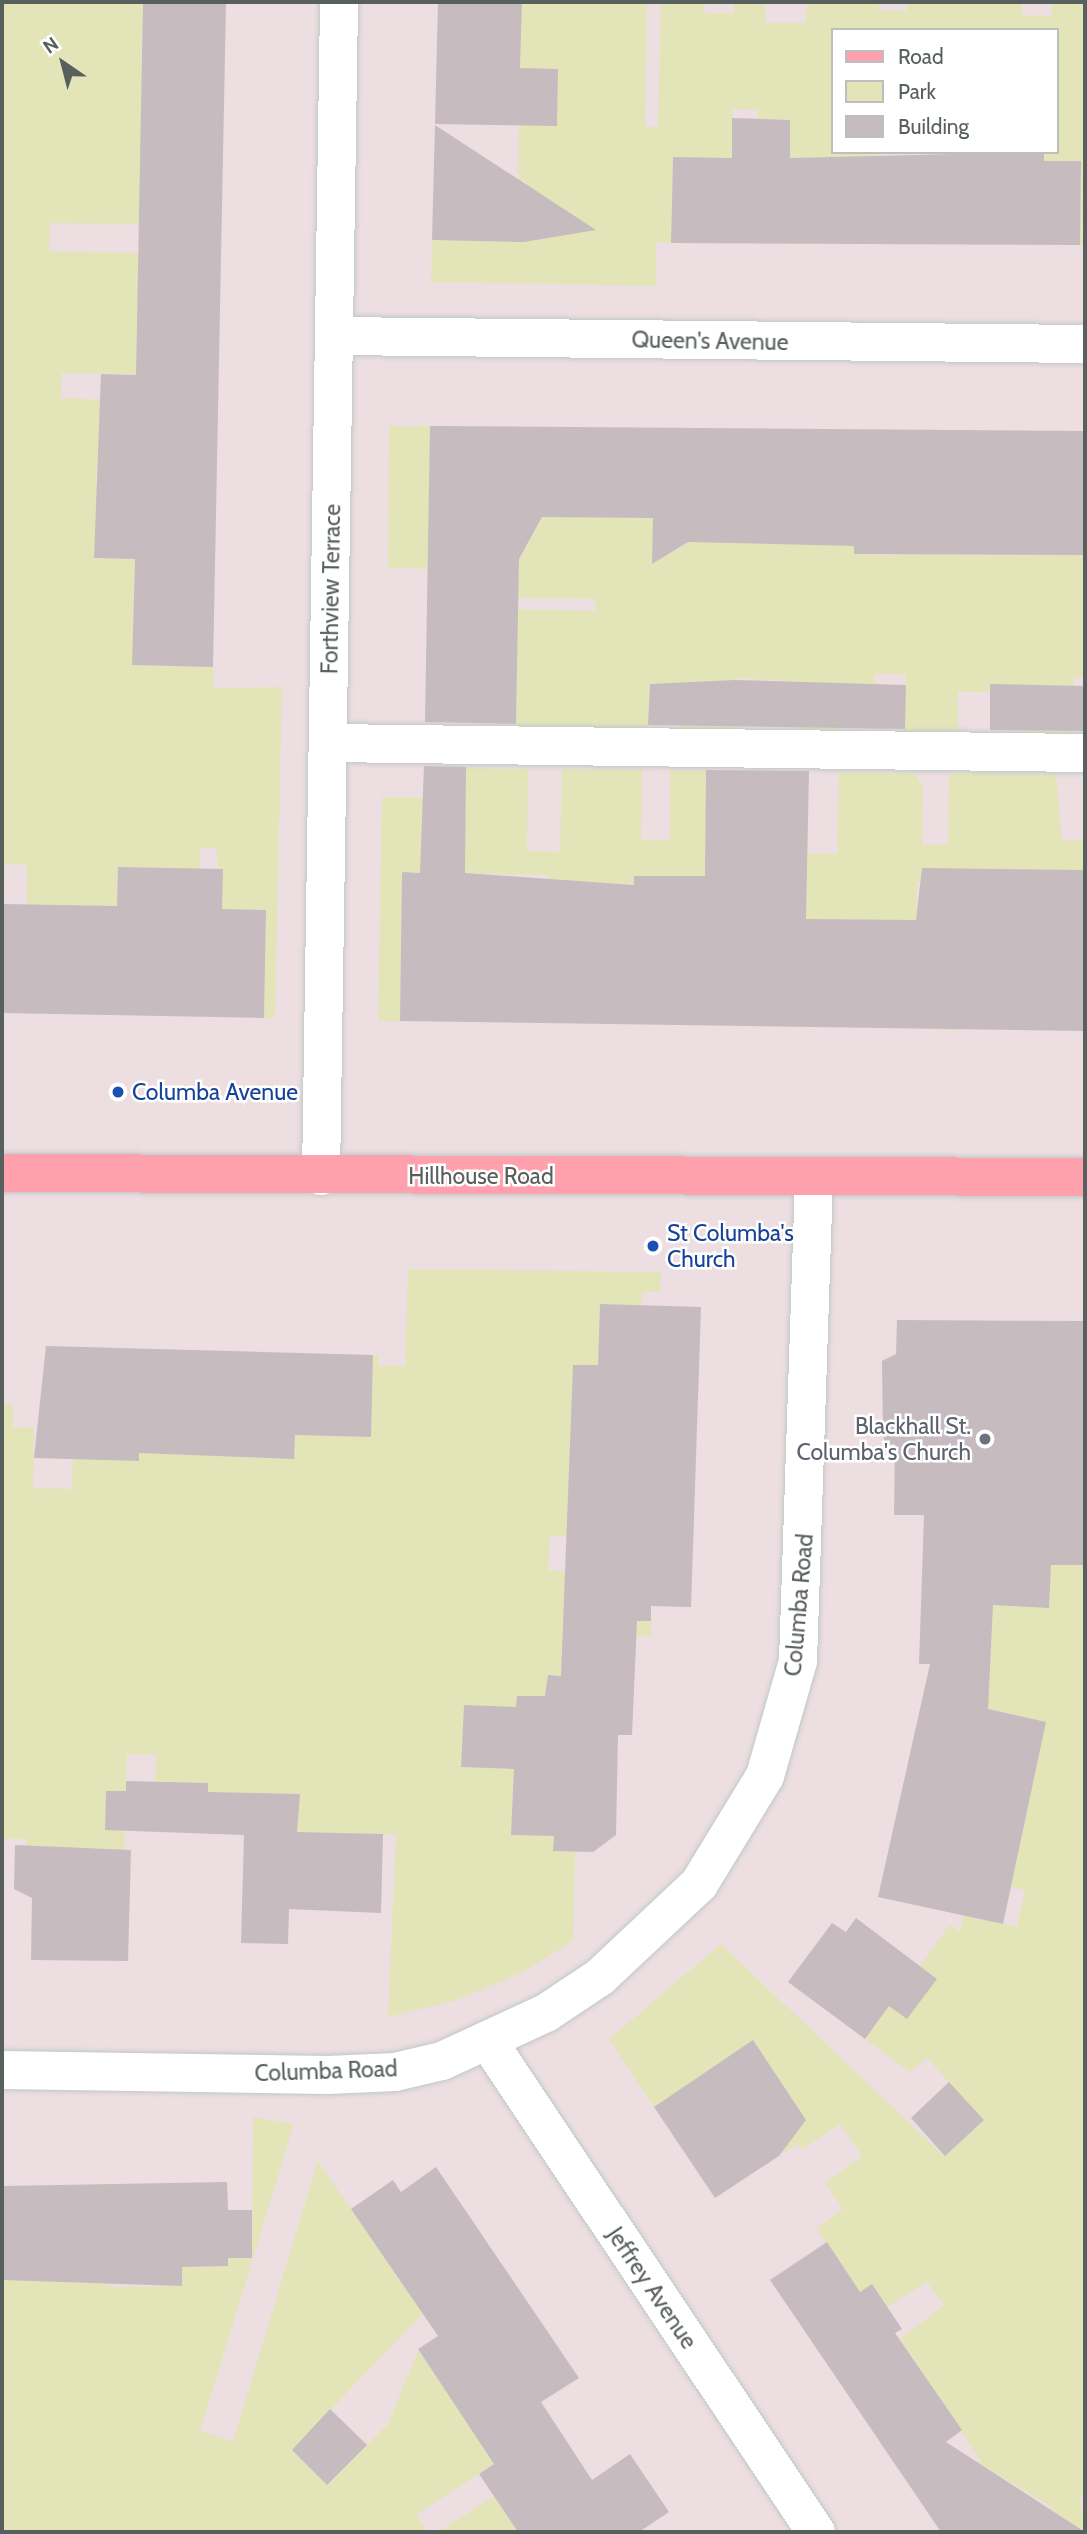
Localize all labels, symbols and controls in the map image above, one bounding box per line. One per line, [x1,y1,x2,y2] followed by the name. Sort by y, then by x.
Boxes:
[28,28,98,98] north arrow
[832,28,1059,154] legend
[39,32,63,59] text: N
[898,44,944,69] text: Road
[898,79,936,104] text: Park
[898,114,969,139] text: Building
[631,326,789,356] street label: Queen's Avenue
[316,504,346,674] street label: Forthview Terrace
[132,1078,298,1106] place label: Columba Avenue
[110,1084,126,1100] marker: Columba Avenue
[408,1162,554,1190] street label: Hillhouse Road
[667,1219,794,1273] place label: St Columba's Church
[645,1238,661,1254] marker: St Columba's Church
[797,1412,971,1466] place label: Blackhall St. Columba's Church
[977,1431,993,1447] marker: Blackhall St. Columba's Church
[779,1533,819,1677] street label: Columba Road
[254,2055,398,2087] street label: Columba Road
[601,2222,703,2354] street label: Jeffrey Avenue

